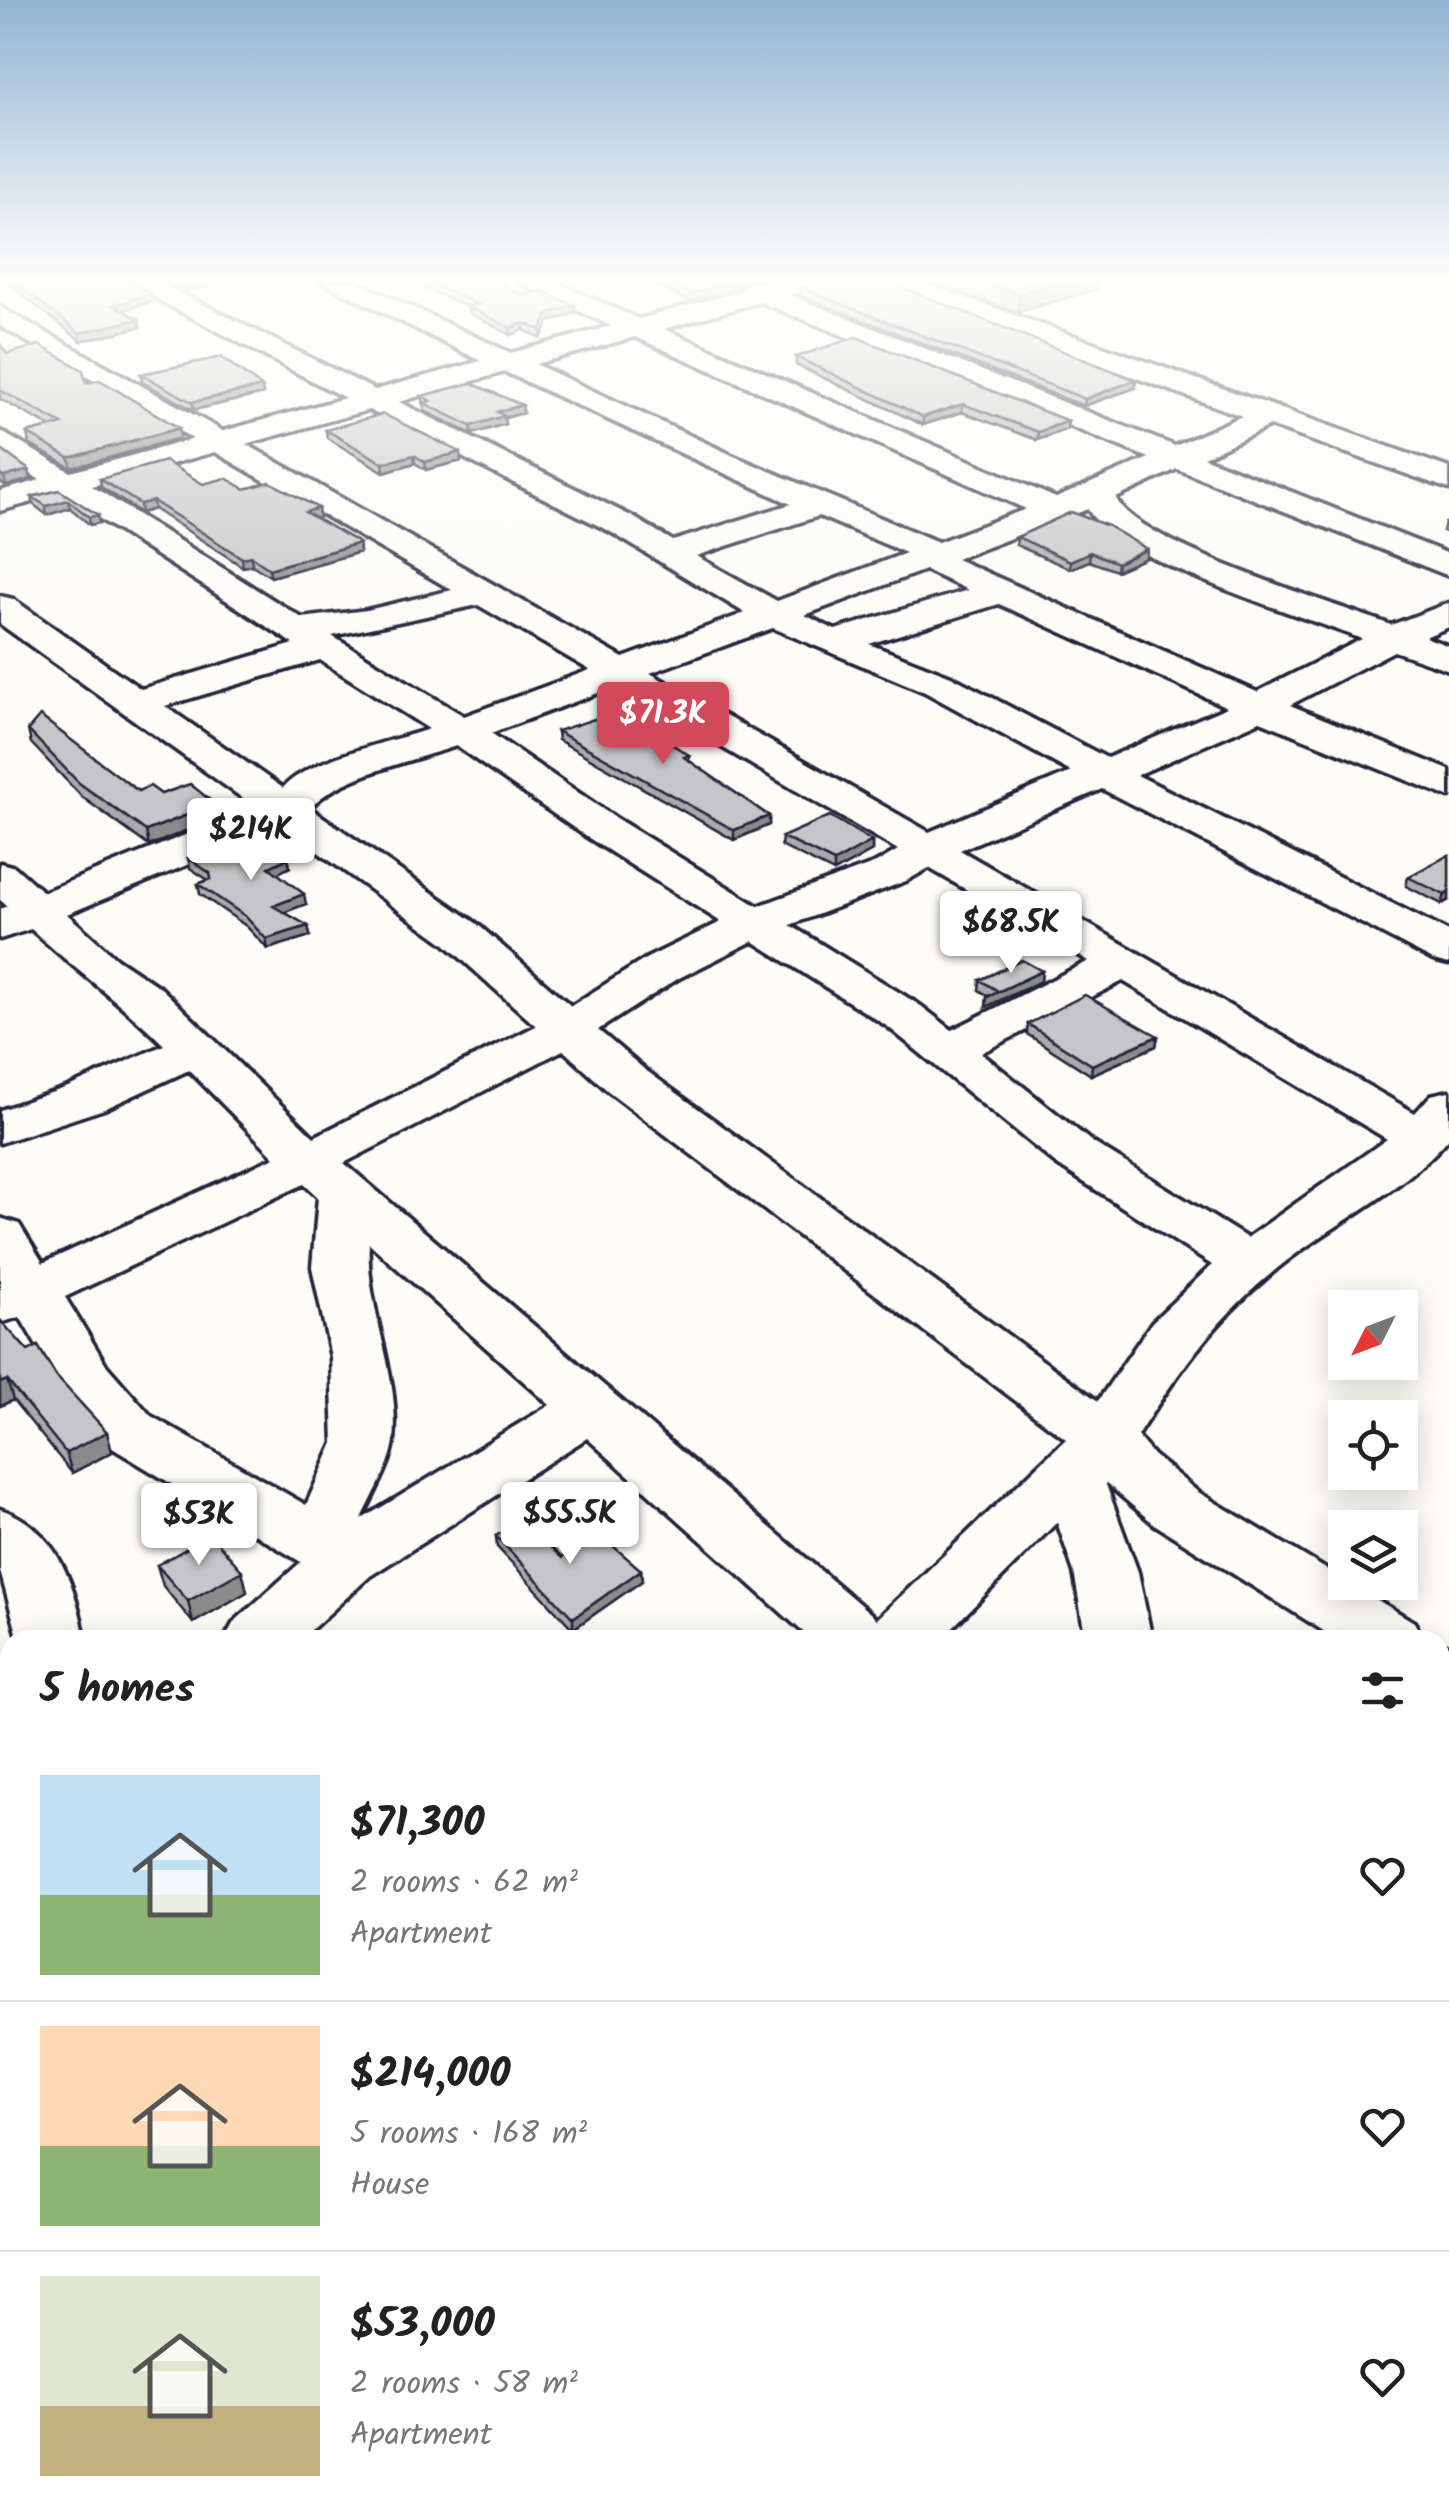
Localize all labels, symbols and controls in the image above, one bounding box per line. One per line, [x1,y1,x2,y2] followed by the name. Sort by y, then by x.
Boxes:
[582,682,744,767] pin: $71.3K
[619,689,707,740] text: $71.3K
[181,798,321,883] pin: $214K
[209,805,293,856] text: $214K
[930,891,1092,976] pin: $68.5K
[962,898,1060,949] text: $68.5K
[1328,1290,1418,1380] north arrow
[1328,1290,1418,1600] map controls
[1328,1400,1418,1490] button: locate
[489,1482,651,1567] pin: $55.5K
[140,1483,258,1568] pin: $53K
[523,1489,617,1540] text: $55.5K
[163,1490,235,1541] text: $53K
[1328,1510,1418,1600] button: layers
[40,1657,195,1724] text: 5 homes
[1355,1663,1410,1718] icon: filters
[350,1791,484,1858] text: $71,300
[120,1815,240,1935] icon: home
[1355,1848,1410,1903] icon: heart
[350,1858,578,1909] text: 2 rooms · 62 m²
[350,1909,492,1960] text: Apartment
[350,2042,511,2109] text: $214,000
[120,2066,240,2186] icon: home
[1355,2099,1410,2154] icon: heart
[350,2109,587,2160] text: 5 rooms · 168 m²
[350,2160,429,2211] text: House
[350,2292,495,2359] text: $53,000
[120,2316,240,2436] icon: home
[1355,2349,1410,2404] icon: heart
[350,2359,578,2410] text: 2 rooms · 58 m²
[350,2410,492,2461] text: Apartment

